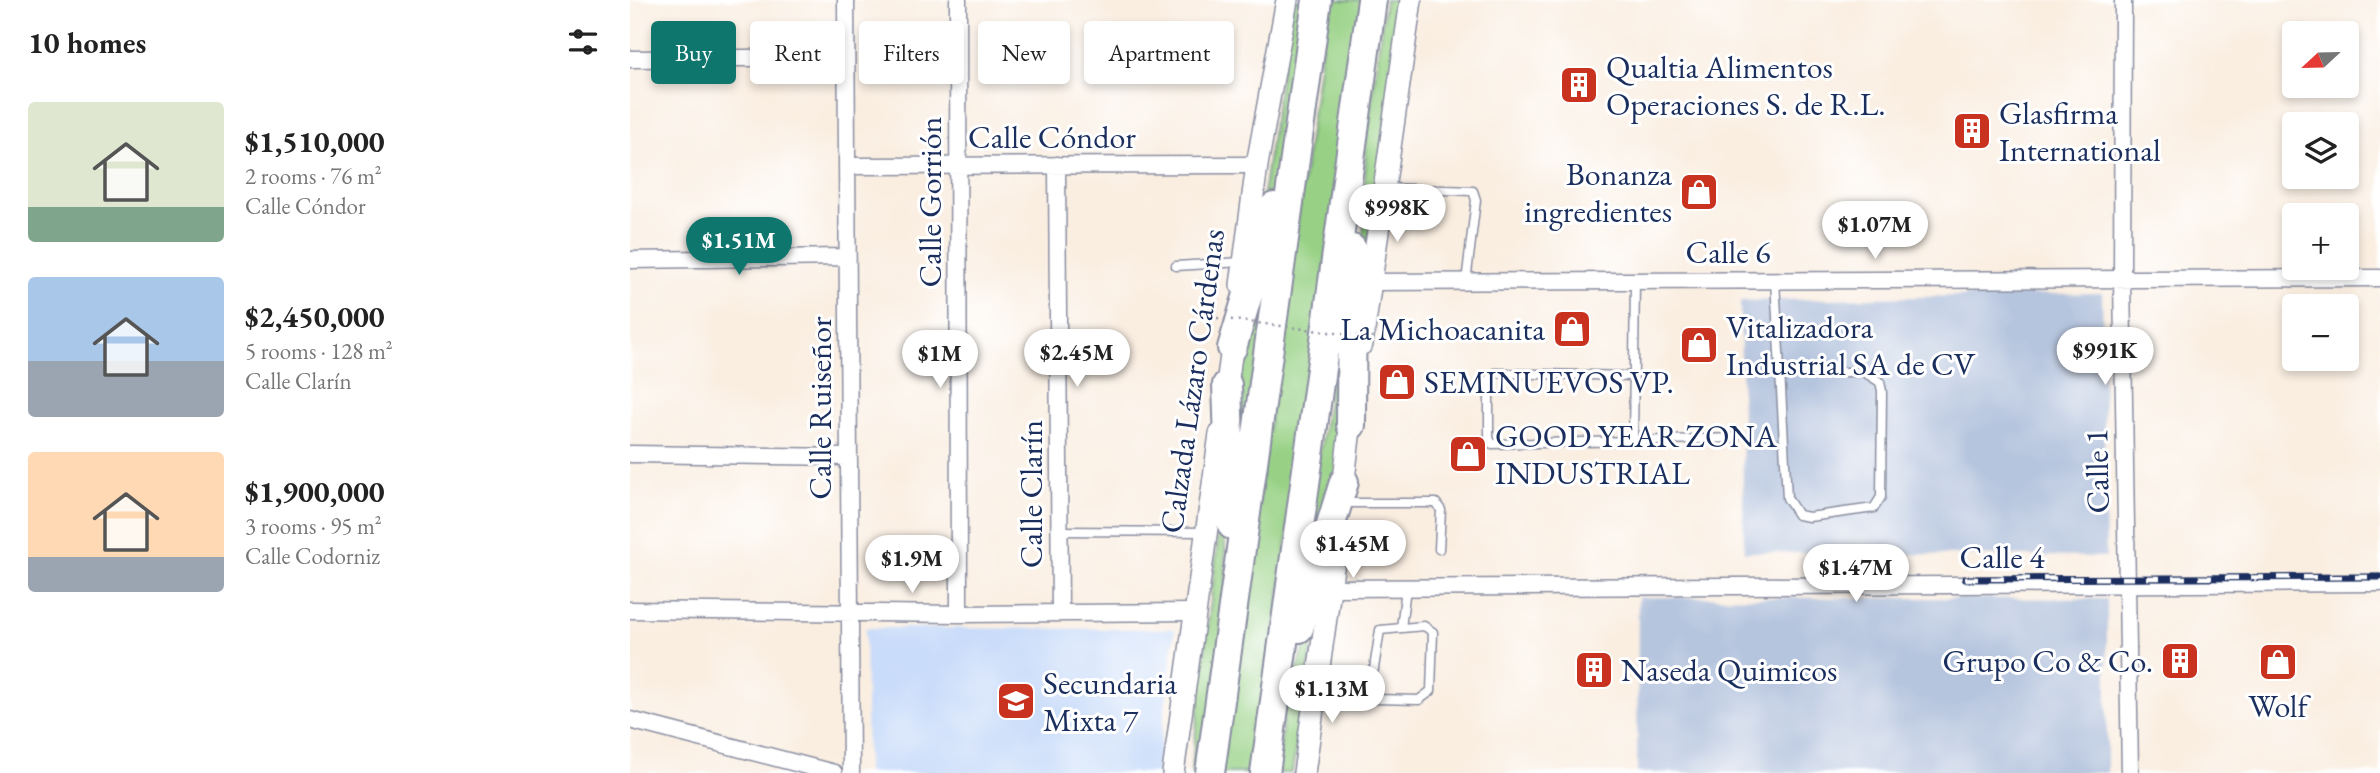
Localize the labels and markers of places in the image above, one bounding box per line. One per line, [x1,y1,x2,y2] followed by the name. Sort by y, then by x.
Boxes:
[1606,46,1886,125] place label: Qualtia Alimentos Operaciones S. de R.L.
[1558,64,1600,106] building icon: Qualtia Alimentos Operaciones S. de R.L.
[1999,92,2161,171] place label: Glasfirma International
[1951,110,1993,152] building icon: Glasfirma International
[1524,153,1672,232] place label: Bonanza ingredientes
[1678,171,1720,213] shop icon: Bonanza ingredientes
[1348,184,1446,244] pin: $998K
[1818,202,1932,261] pin: $1.07M
[682,218,796,277] pin: $1.51M
[1726,306,1976,385] place label: Vitalizadora Industrial SA de CV
[1340,308,1545,350] place label: La Michoacanita
[1551,308,1593,350] shop icon: La Michoacanita
[1678,324,1720,366] shop icon: Vitalizadora Industrial SA de CV
[2056,328,2154,387] pin: $991K
[906,330,974,390] pin: $1M
[1020,330,1134,389] pin: $2.45M
[1376,361,1418,403] shop icon: SEMINUEVOS VP.
[1424,361,1674,403] place label: SEMINUEVOS VP.
[1495,415,1778,494] place label: GOOD YEAR ZONA INDUSTRIAL
[1447,433,1489,475] shop icon: GOOD YEAR ZONA INDUSTRIAL
[1296,520,1410,580] pin: $1.45M
[863,536,961,595] pin: $1.9M
[1799,544,1913,604] pin: $1.47M
[1943,640,2153,682] place label: Grupo Co & Co.
[2159,640,2201,682] building icon: Grupo Co & Co.
[2257,641,2299,683] shop icon: Wolf
[1573,649,1615,691] building icon: Naseda Quimicos
[1621,649,1837,691] place label: Naseda Quimicos
[1043,662,1177,741] place label: Secundaria Mixta 7
[1275,666,1389,725] pin: $1.13M
[995,680,1037,722] school or university icon: Secundaria Mixta 7
[2248,685,2311,727] place label: Wolf

